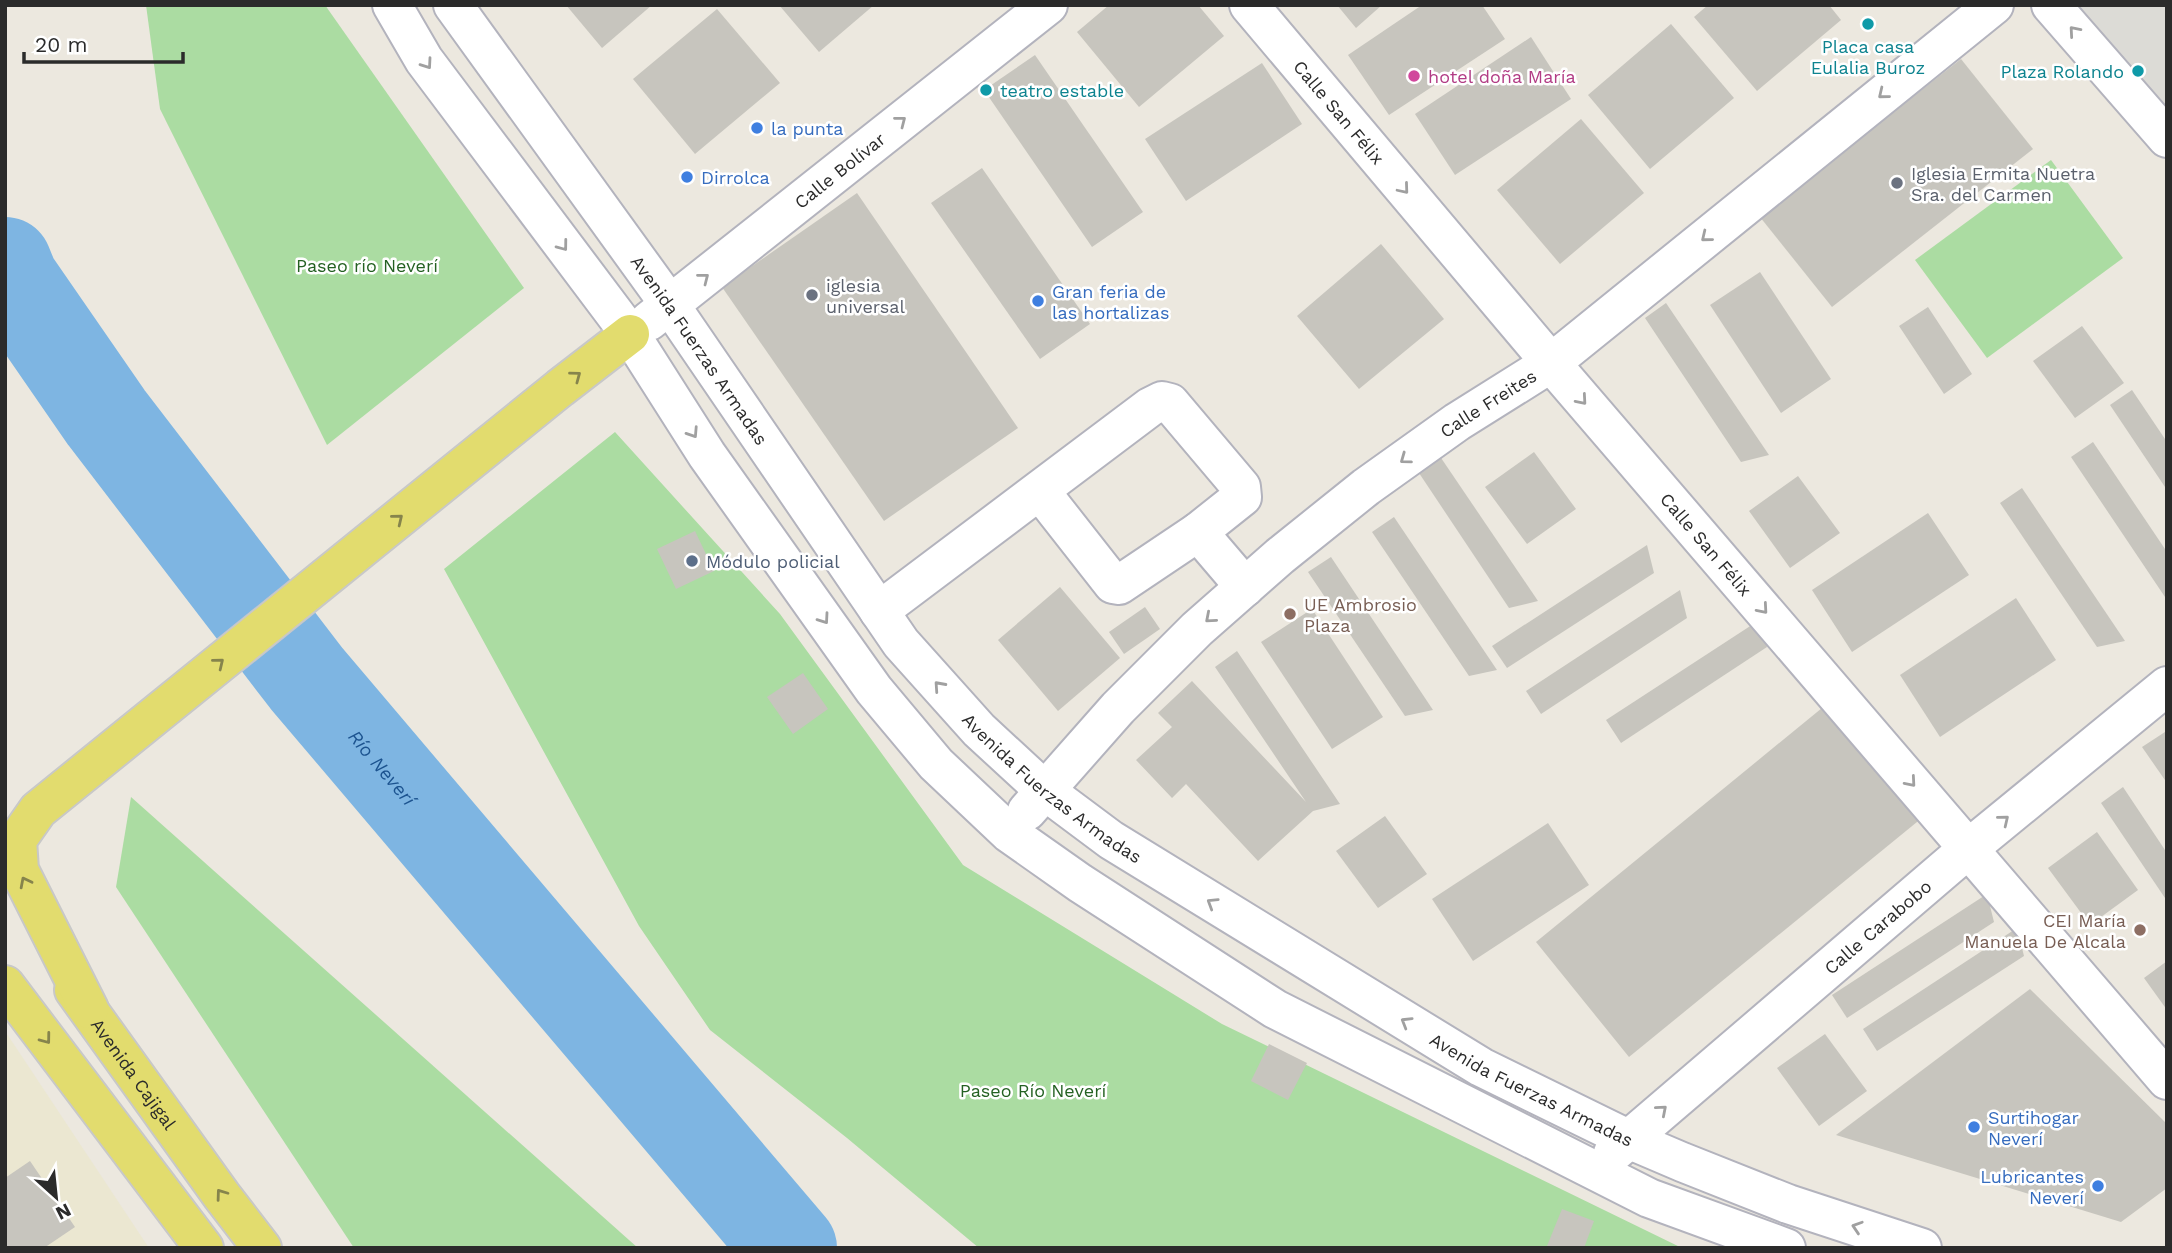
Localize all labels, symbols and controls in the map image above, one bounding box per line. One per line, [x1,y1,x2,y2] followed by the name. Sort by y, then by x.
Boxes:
[1860,16,1876,32] marker: Placa casa Eulalia Buroz
[24,21,184,65] scale bar
[2070,26,2082,39] one-way arrow
[35,32,87,57] text: 20 m
[1811,36,1925,78] place label: Placa casa Eulalia Buroz
[419,56,432,69] one-way arrow
[1290,56,1389,168] street label: Calle San Félix
[2000,61,2124,82] place label: Plaza Rolando
[2130,63,2146,79] marker: Plaza Rolando
[1428,66,1576,87] place label: hotel doña María
[1406,68,1422,84] marker: hotel doña María
[1000,80,1124,101] place label: teatro estable
[978,82,994,98] marker: teatro estable
[1879,86,1891,99] one-way arrow
[894,117,906,130] one-way arrow
[771,118,844,139] place label: la punta
[749,120,765,136] marker: la punta
[790,128,889,212] street label: Calle Bolívar
[1911,163,2095,205] place label: Iglesia Ermita Nuetra Sra. del Carmen
[701,167,770,188] place label: Dirrolca
[679,169,695,185] marker: Dirrolca
[1889,175,1905,191] marker: Iglesia Ermita Nuetra Sra. del Carmen
[1396,180,1408,193] one-way arrow
[1702,229,1715,241] one-way arrow
[555,238,568,251] one-way arrow
[627,251,773,448] street label: Avenida Fuerzas Armadas
[296,255,438,276] park label: Paseo río Neverí
[696,273,708,286] one-way arrow
[826,275,905,317] place label: iglesia universal
[1052,281,1169,323] place label: Gran feria de las hortalizas
[804,287,820,303] marker: iglesia universal
[1030,293,1046,309] marker: Gran feria de las hortalizas
[1436,365,1540,441] street label: Calle Freites
[568,372,581,385] one-way arrow
[1574,392,1587,404] one-way arrow
[685,425,698,438] one-way arrow
[1400,451,1413,463] one-way arrow
[1656,488,1757,600] street label: Calle San Félix
[391,514,403,527] one-way arrow
[706,551,840,572] place label: Módulo policial
[684,553,700,569] marker: Módulo policial
[1304,594,1417,636] place label: UE Ambrosio Plaza
[1755,601,1767,614] one-way arrow
[1282,606,1298,622] marker: UE Ambrosio Plaza
[1205,610,1218,622] one-way arrow
[816,611,828,624] one-way arrow
[211,659,223,672] one-way arrow
[935,681,948,694] one-way arrow
[958,709,1146,867] street label: Avenida Fuerzas Armadas
[344,725,423,812] water label: Río Neverí
[1903,774,1915,787] one-way arrow
[1996,815,2008,828] one-way arrow
[1820,875,1935,978] street label: Calle Carabobo
[20,877,34,890] one-way arrow
[1206,898,1219,911] one-way arrow
[1964,910,2126,952] place label: CEI María Manuela De Alcala
[2132,922,2148,938] marker: CEI María Manuela De Alcala
[87,1014,181,1134] street label: Avenida Cajigal
[1400,1017,1413,1030] one-way arrow
[1427,1028,1637,1150] street label: Avenida Fuerzas Armadas
[38,1031,51,1044] one-way arrow
[960,1080,1107,1101] park label: Paseo Río Neverí
[1654,1106,1667,1118] one-way arrow
[1988,1107,2079,1149] place label: Surtihogar Neverí
[1966,1119,1982,1135] marker: Surtihogar Neverí
[21,1162,91,1232] north arrow
[1980,1166,2084,1208] place label: Lubricantes Neverí
[2090,1178,2106,1194] marker: Lubricantes Neverí
[216,1189,229,1202] one-way arrow
[52,1198,75,1225] text: N
[1851,1221,1863,1235] one-way arrow

